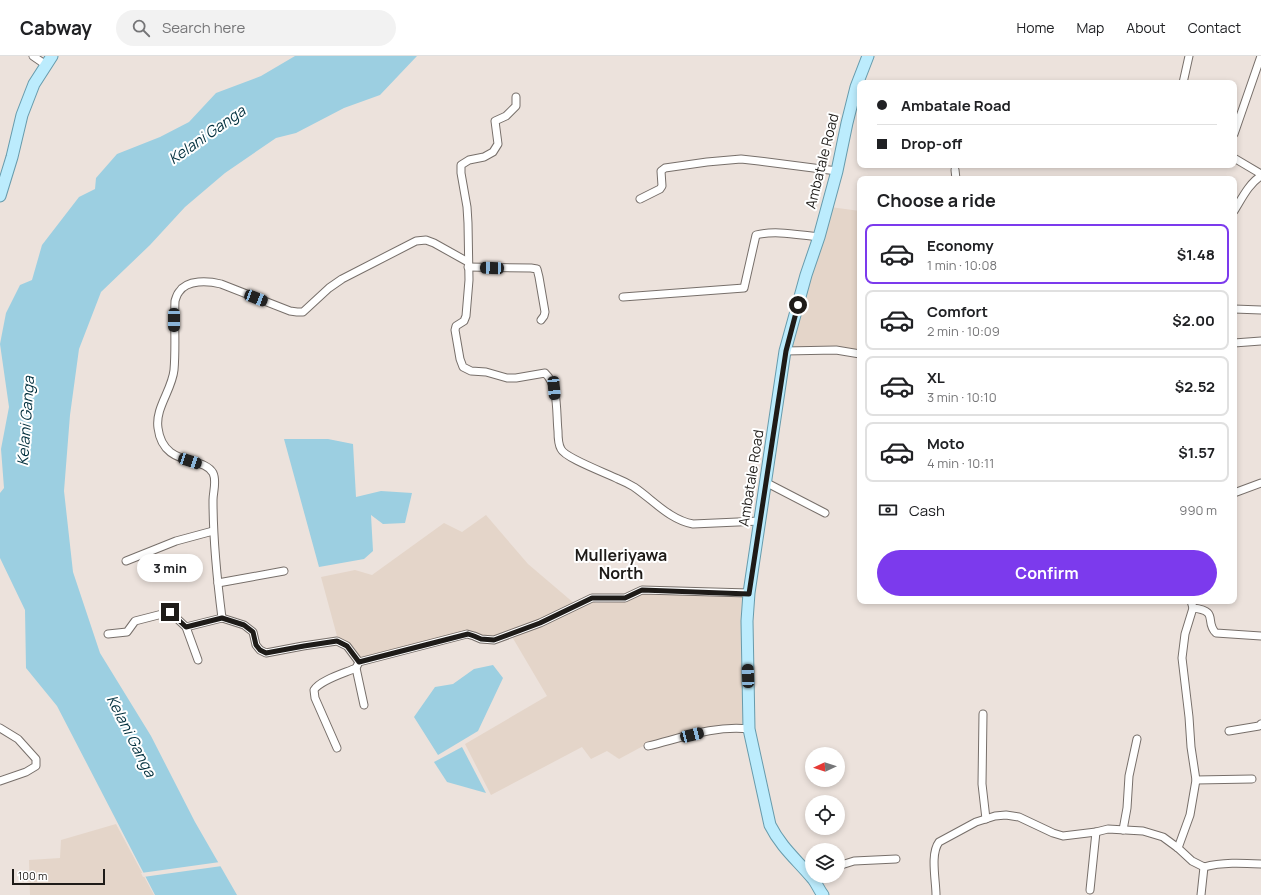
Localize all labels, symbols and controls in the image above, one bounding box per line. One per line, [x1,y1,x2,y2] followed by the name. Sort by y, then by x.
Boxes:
[116,10,396,46] search box
[20,15,92,41] text: Cabway
[130,17,152,39] icon: search
[162,17,245,38] text: Search here
[1017,18,1054,37] text: Home
[1076,18,1104,37] text: Map
[1126,18,1166,37] text: About
[1188,18,1241,37] text: Contact
[901,95,1011,116] text: Ambatale Road
[164,100,250,169] water label: Kelani Ganga
[800,111,843,211] street label: Ambatale Road
[901,133,962,154] text: Drop-off
[877,188,996,212] text: Choose a ride
[927,235,994,256] text: Economy
[879,236,915,272] icon: car
[1177,244,1215,265] text: $1.48
[927,256,997,274] text: 1 min · 10:08
[480,262,504,274] car
[243,288,269,308] car
[789,296,807,314] route start
[927,301,988,322] text: Comfort
[879,302,915,338] icon: car
[168,308,180,332] car
[1172,310,1215,331] text: $2.00
[927,322,1000,340] text: 2 min · 10:09
[927,367,945,388] text: XL
[879,368,915,404] icon: car
[12,375,39,466] water label: Kelani Ganga
[547,376,561,400] car
[1175,376,1215,397] text: $2.52
[927,388,997,406] text: 3 min · 10:10
[733,428,768,528] street label: Ambatale Road
[927,433,964,454] text: Moto
[879,434,915,470] icon: car
[1178,442,1215,463] text: $1.57
[177,452,203,470] car
[927,454,994,472] text: 4 min · 10:11
[877,499,899,521] icon: cash
[909,500,945,521] text: Cash
[1179,501,1217,519] text: 990 m
[575,544,667,584] district label: Mulleriyawa North
[877,550,1217,596] button: Confirm
[137,554,203,582] callout: 3 min
[153,559,187,577] text: 3 min
[161,603,179,621] route end
[742,664,754,688] car
[102,691,161,781] water label: Kelani Ganga
[679,726,705,744] car
[805,747,845,787] north arrow
[805,747,845,883] map controls
[805,795,845,835] button: locate
[805,843,845,883] button: layers
[12,867,105,886] scale bar
[18,868,47,883] text: 100 m

